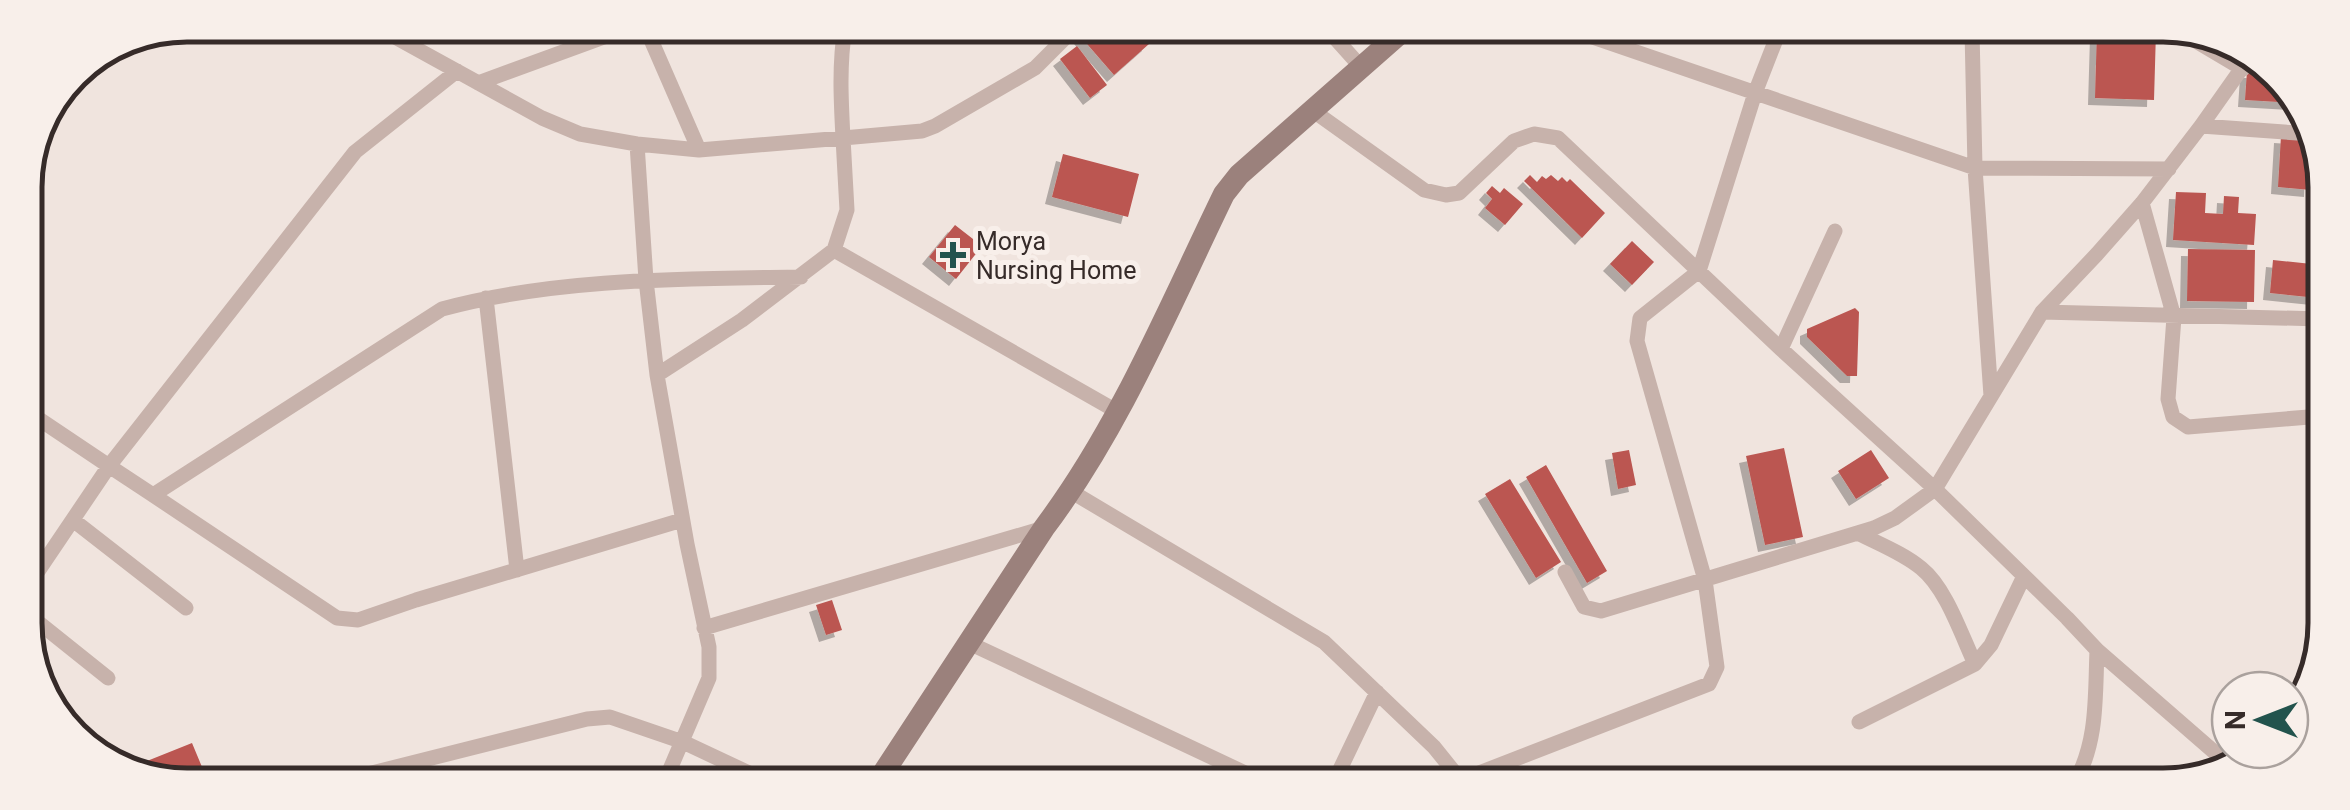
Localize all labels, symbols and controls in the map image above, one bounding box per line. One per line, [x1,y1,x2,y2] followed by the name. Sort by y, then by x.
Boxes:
[976,227,1136,285] place label: Morya Nursing Home
[940,242,966,268] marker: Morya Nursing Home
[2210,670,2310,770] north arrow
[2219,710,2252,730] text: N

